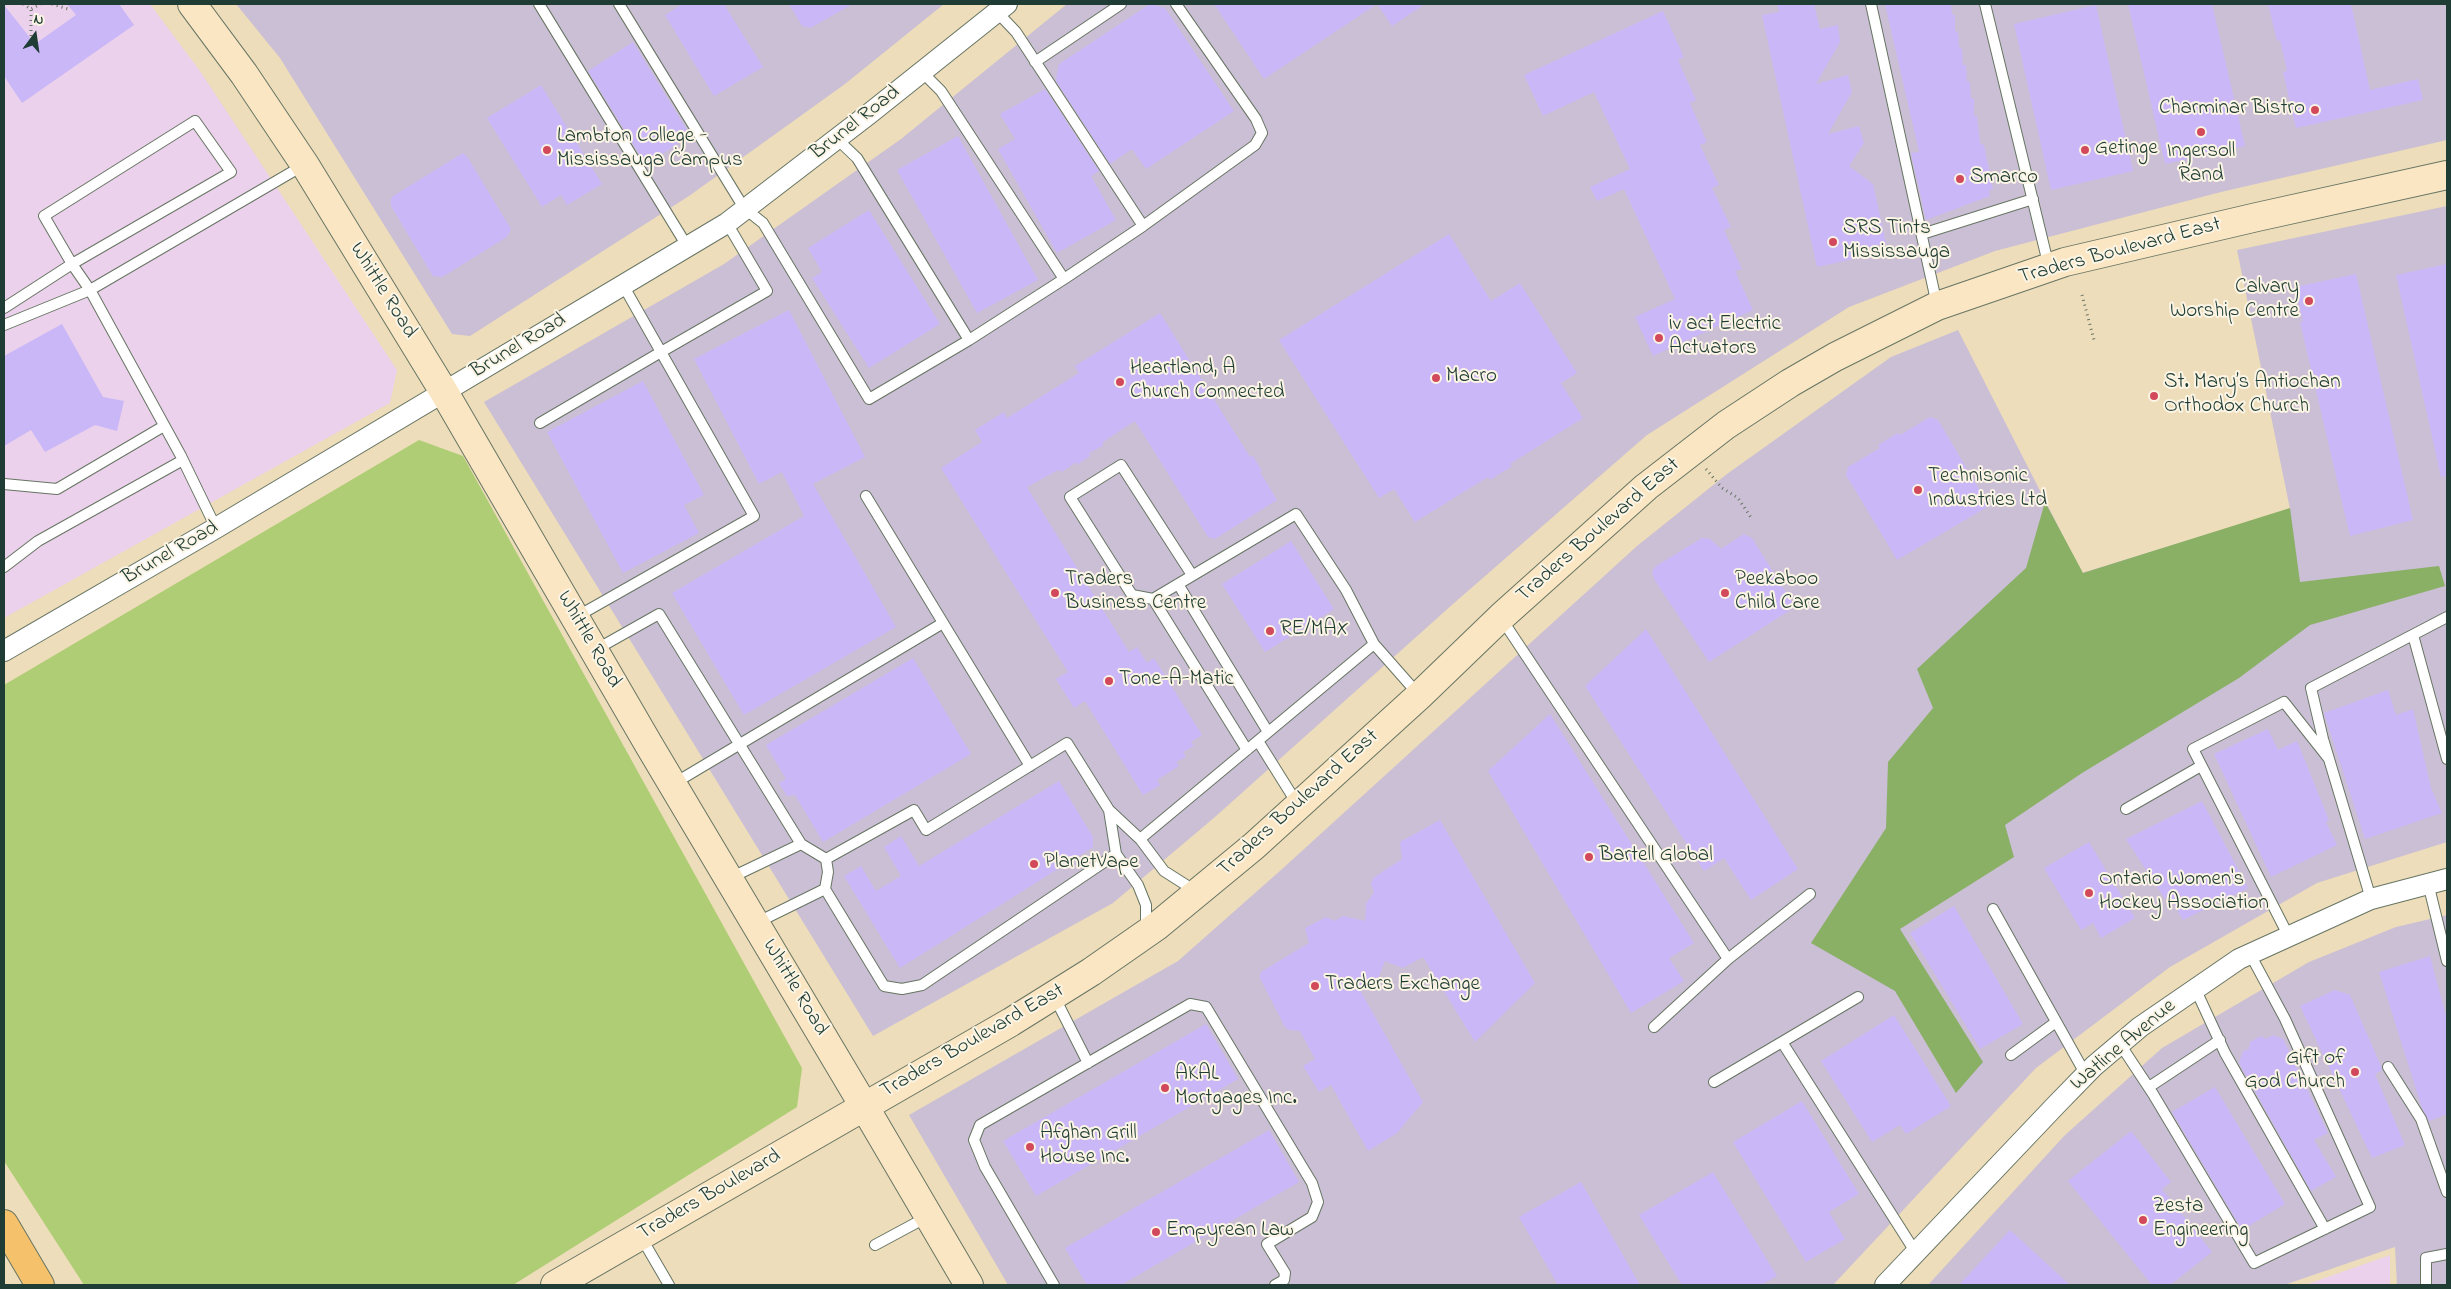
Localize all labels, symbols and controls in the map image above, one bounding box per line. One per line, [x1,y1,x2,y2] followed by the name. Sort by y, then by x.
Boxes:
[32,9,46,31] text: N
[10,10,60,60] north arrow
[806,81,906,167] street label: Brunel Road
[2159,97,2305,123] place label: Charminar Bistro
[2309,104,2321,116] marker: Charminar Bistro
[557,125,743,175] place label: Lambton College - Mississauga Campus
[2195,126,2207,138] marker: Ingersoll Rand
[2095,137,2158,163] place label: Getinge
[2167,140,2235,190] place label: Ingersoll Rand
[541,144,553,156] marker: Lambton College - Mississauga Campus
[2079,144,2091,156] marker: Getinge
[1970,166,2038,192] place label: Smarco
[1954,173,1966,185] marker: Smarco
[2016,213,2224,291] street label: Traders Boulevard East
[1843,217,1950,267] place label: SRS Tints Mississauga
[1827,236,1839,248] marker: SRS Tints Mississauga
[343,239,421,343] street label: Whittle Road
[2170,276,2299,326] place label: Calvary Worship Centre
[2303,295,2315,307] marker: Calvary Worship Centre
[467,309,571,385] street label: Brunel Road
[1669,313,1781,363] place label: iv act Electric Actuators
[1653,332,1665,344] marker: iv act Electric Actuators
[1130,357,1285,407] place label: Heartland, A Church Connected
[1446,365,1497,391] place label: Macro
[2164,371,2341,421] place label: St. Mary’s Antiochan Orthodox Church
[1430,372,1442,384] marker: Macro
[1114,376,1126,388] marker: Heartland, A Church Connected
[2148,390,2160,402] marker: St. Mary’s Antiochan Orthodox Church
[1512,453,1686,609] street label: Traders Boulevard East
[1928,465,2047,515] place label: Technisonic Industries Ltd
[1912,484,1924,496] marker: Technisonic Industries Ltd
[118,516,224,592] street label: Brunel Road
[1065,568,1206,618] place label: Traders Business Centre
[1735,568,1820,618] place label: Peekaboo Child Care
[550,587,626,693] street label: Whittle Road
[1049,587,1061,599] marker: Traders Business Centre
[1719,587,1731,599] marker: Peekaboo Child Care
[1280,618,1349,644] place label: RE/MAX
[1264,625,1276,637] marker: RE/MAX
[1119,668,1234,694] place label: Tone-A-Matic
[1103,675,1115,687] marker: Tone-A-Matic
[1213,725,1385,883] street label: Traders Boulevard East
[1599,844,1713,870] place label: Bartell Global
[1044,851,1139,877] place label: PlanetVape
[1583,851,1595,863] marker: Bartell Global
[1028,858,1040,870] marker: PlanetVape
[2099,868,2269,918] place label: Ontario Women's Hockey Association
[2083,887,2095,899] marker: Ontario Women's Hockey Association
[755,935,833,1041] street label: Whittle Road
[1325,973,1480,999] place label: Traders Exchange
[877,979,1069,1105] street label: Traders Boulevard East
[1309,980,1321,992] marker: Traders Exchange
[2066,995,2182,1097] street label: Watline Avenue
[2245,1047,2345,1097] place label: Gift of God Church
[1175,1063,1297,1113] place label: AKAL Mortgages Inc.
[2349,1066,2361,1078] marker: Gift of God Church
[1159,1082,1171,1094] marker: AKAL Mortgages Inc.
[1040,1122,1137,1172] place label: Afghan Grill House Inc.
[1024,1141,1036,1153] marker: Afghan Grill House Inc.
[634,1145,786,1247] street label: Traders Boulevard
[2153,1195,2249,1245] place label: Zesta Engineering
[2137,1214,2149,1226] marker: Zesta Engineering
[1166,1219,1294,1245] place label: Empyrean Law
[1150,1226,1162,1238] marker: Empyrean Law

